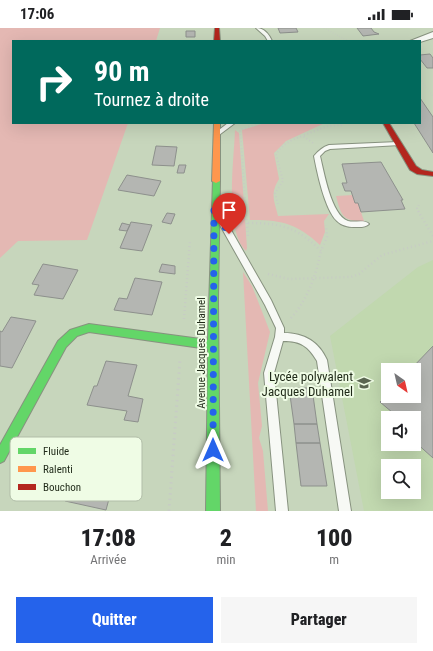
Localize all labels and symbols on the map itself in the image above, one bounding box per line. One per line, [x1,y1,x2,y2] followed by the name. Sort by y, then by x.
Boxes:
[212,193,246,234] pin
[195,297,208,409] street label: Avenue Jacques Duhamel
[381,363,421,403] north arrow
[262,369,353,399] place label: Lycée polyvalent Jacques Duhamel
[356,375,372,391] school or university icon: Lycée polyvalent Jacques Duhamel
[192,429,234,471] position arrow
[10,437,142,501] legend
[43,445,69,458] text: Fluide
[43,463,73,476] text: Ralenti
[43,481,81,494] text: Bouchon

